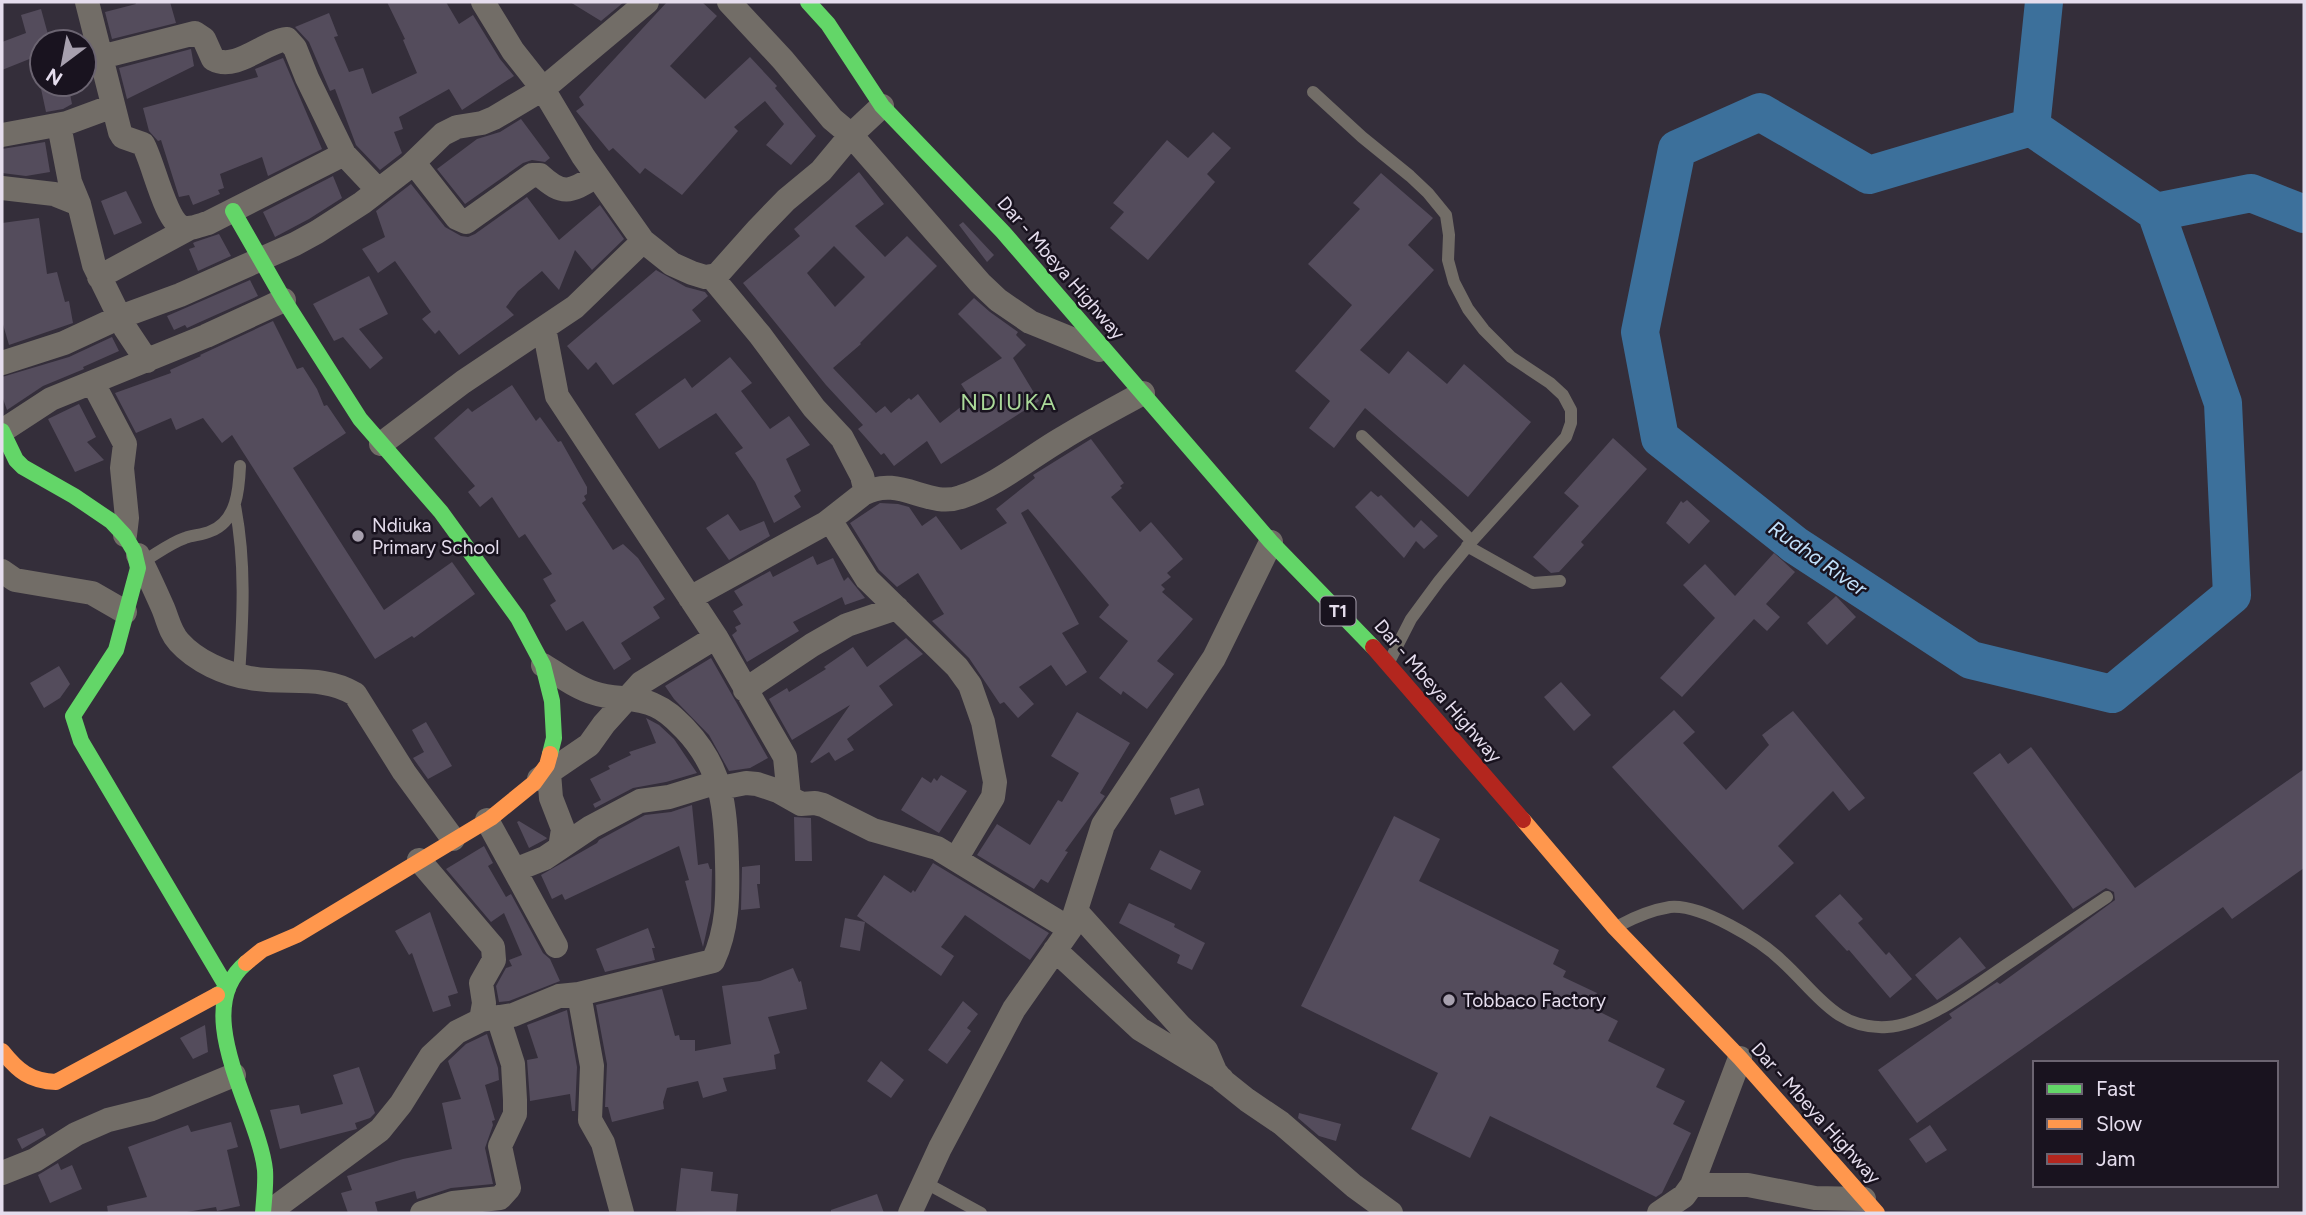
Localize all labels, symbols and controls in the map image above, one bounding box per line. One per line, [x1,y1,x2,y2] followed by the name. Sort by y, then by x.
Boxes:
[28,28,98,98] north arrow
[42,63,67,91] text: N
[992,192,1130,344] street label: Dar - Mbeya Highway
[960,388,1058,416] district label: NDIUKA
[372,514,500,559] place label: Ndiuka Primary School
[1764,515,1872,601] water label: Ruaha River
[350,528,366,544] marker: Ndiuka Primary School
[1320,596,1356,626] road number: T1
[1369,615,1507,767] street label: Dar - Mbeya Highway
[1463,989,1606,1012] place label: Tobbaco Factory
[1441,992,1457,1008] marker: Tobbaco Factory
[1746,1037,1886,1189] street label: Dar - Mbeya Highway
[2033,1061,2278,1187] legend
[2096,1076,2136,1101] text: Fast
[2096,1111,2142,1136] text: Slow
[2096,1146,2135,1171] text: Jam

